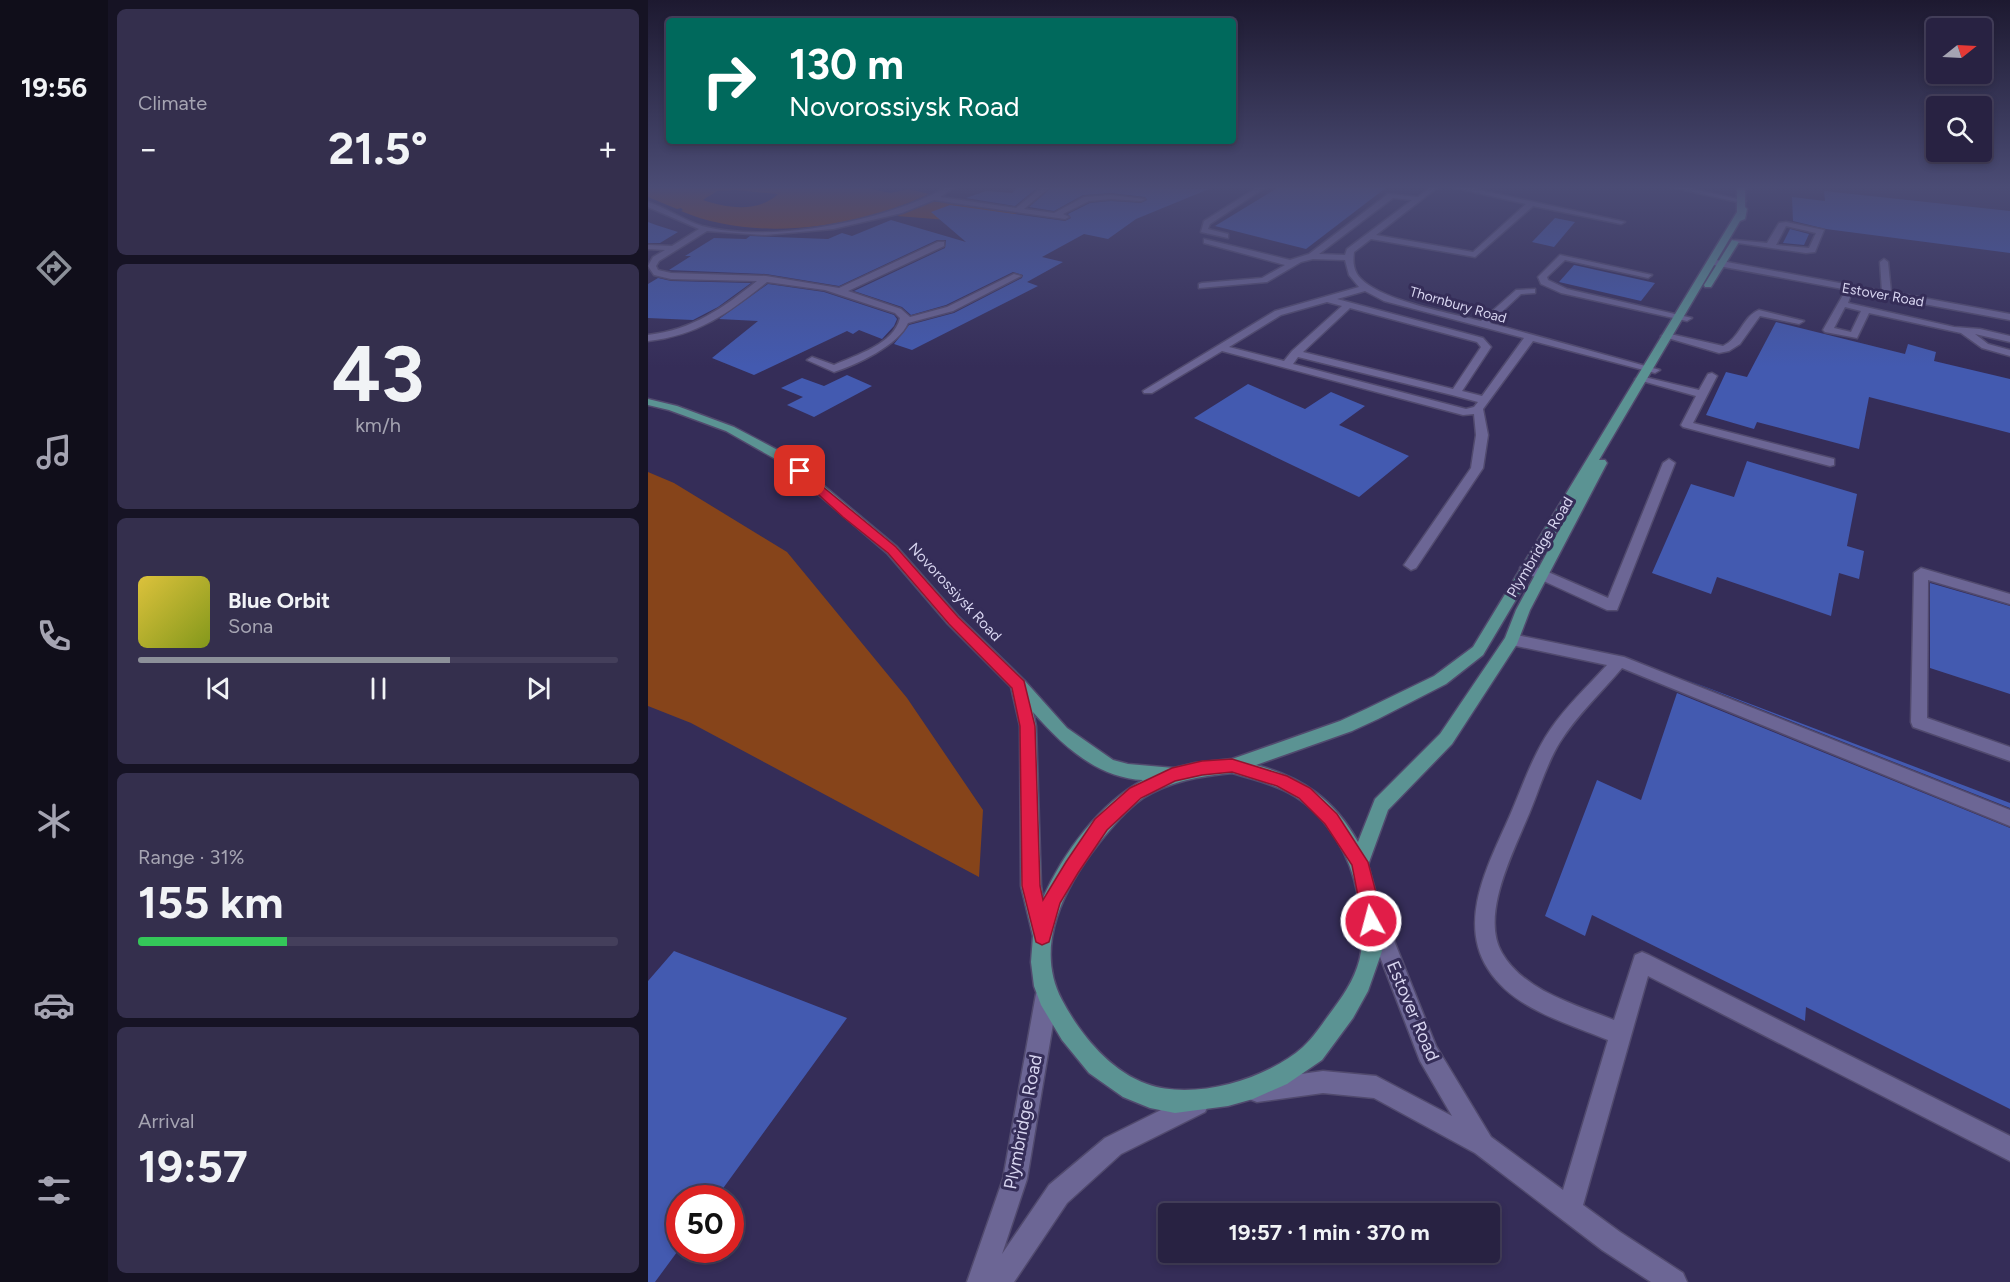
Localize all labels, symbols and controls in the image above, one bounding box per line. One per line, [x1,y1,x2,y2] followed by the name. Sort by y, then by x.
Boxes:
[1926,18,1992,84] north arrow
[1926,18,1992,162] map controls
[789,39,904,90] text: 130 m
[690,42,768,120] icon: right
[21,71,87,104] text: 19:56
[789,90,1020,123] text: Novorossiysk Road
[138,91,207,115] text: Climate
[1926,96,1992,162] button: search
[328,121,428,175] text: 21.5°
[138,129,159,168] text: −
[597,129,618,168] text: +
[33,247,75,289] icon: directions
[1841,279,1925,311] street label: Estover Road
[1408,283,1508,327] street label: Thornbury Road
[332,327,424,421] text: 43
[355,413,401,437] text: km/h
[33,431,75,473] icon: music
[774,445,825,496] pin
[783,454,816,487] icon: arrive
[1503,493,1577,601] street label: Plymbridge Road
[905,539,1005,645] street label: Novorossiysk Road
[228,587,330,614] text: Blue Orbit
[228,614,273,638] text: Sona
[33,615,75,657] icon: phone
[202,672,235,705] icon: previous
[362,672,395,705] icon: pause
[522,672,555,705] icon: next
[33,800,75,842] icon: climate
[138,845,244,869] text: Range · 31%
[138,875,283,929] text: 155 km
[1339,889,1403,953] position arrow
[1382,957,1444,1065] street label: Estover Road
[33,984,75,1026] icon: car
[999,1053,1047,1191] street label: Plymbridge Road
[138,1109,194,1133] text: Arrival
[138,1139,248,1193] text: 19:57
[33,1169,75,1211] icon: filters
[666,1185,744,1263] speed limit sign: 50
[1228,1219,1430,1246] text: 19:57 · 1 min · 370 m

